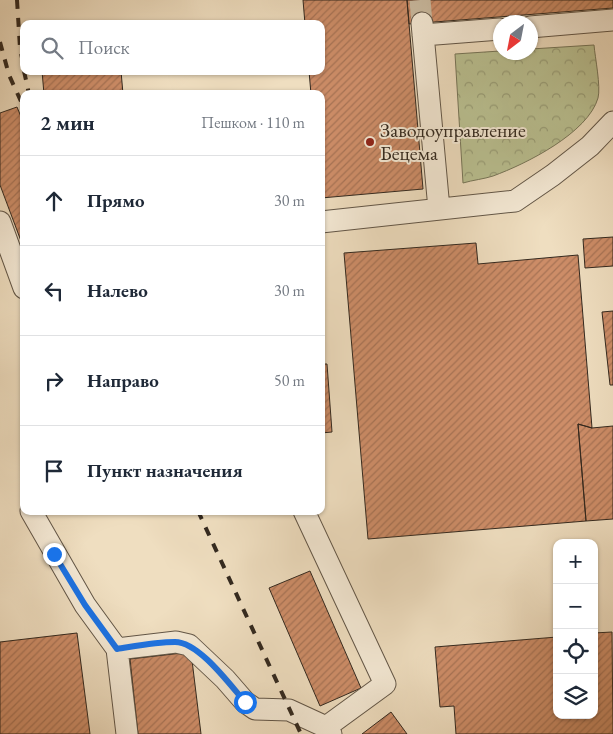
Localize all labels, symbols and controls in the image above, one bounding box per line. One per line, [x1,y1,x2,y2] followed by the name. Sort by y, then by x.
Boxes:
[493,15,538,60] north arrow
[20,20,325,75] search box
[38,34,66,62] icon: search
[78,35,130,60] text: Поиск
[40,109,95,136] text: 2 мин
[201,112,305,133] text: Пешком · 110 m
[380,117,526,166] place label: Заводоуправление Бецема
[364,136,376,148] marker: Заводоуправление Бецема
[40,187,68,215] icon: ahead
[87,188,145,213] text: Прямо
[274,190,305,211] text: 30 m
[40,277,68,305] icon: left
[87,278,148,303] text: Налево
[274,280,305,301] text: 30 m
[40,367,68,395] icon: right
[87,368,159,393] text: Направо
[274,370,305,391] text: 50 m
[40,457,68,485] icon: arrive
[87,458,243,483] text: Пункт назначения
[553,539,598,719] map controls
[553,539,598,584] button: +
[43,543,66,566] route end
[553,584,598,629] button: −
[553,629,598,674] button: locate
[553,674,598,719] button: layers
[234,691,257,714] route start

